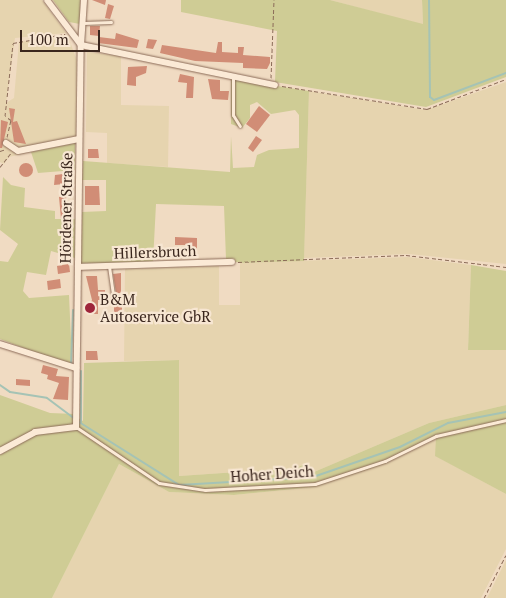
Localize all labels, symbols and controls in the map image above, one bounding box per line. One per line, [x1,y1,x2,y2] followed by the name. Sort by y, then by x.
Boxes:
[22,20,102,52] scale bar
[28,29,69,49] text: 100 m
[56,152,76,264] street label: Hördener Straße
[113,242,197,262] street label: Hillersbruch
[100,290,211,325] place label: B&M Autoservice GbR
[84,302,96,314] marker: B&M Autoservice GbR
[230,462,314,486] street label: Hoher Deich

